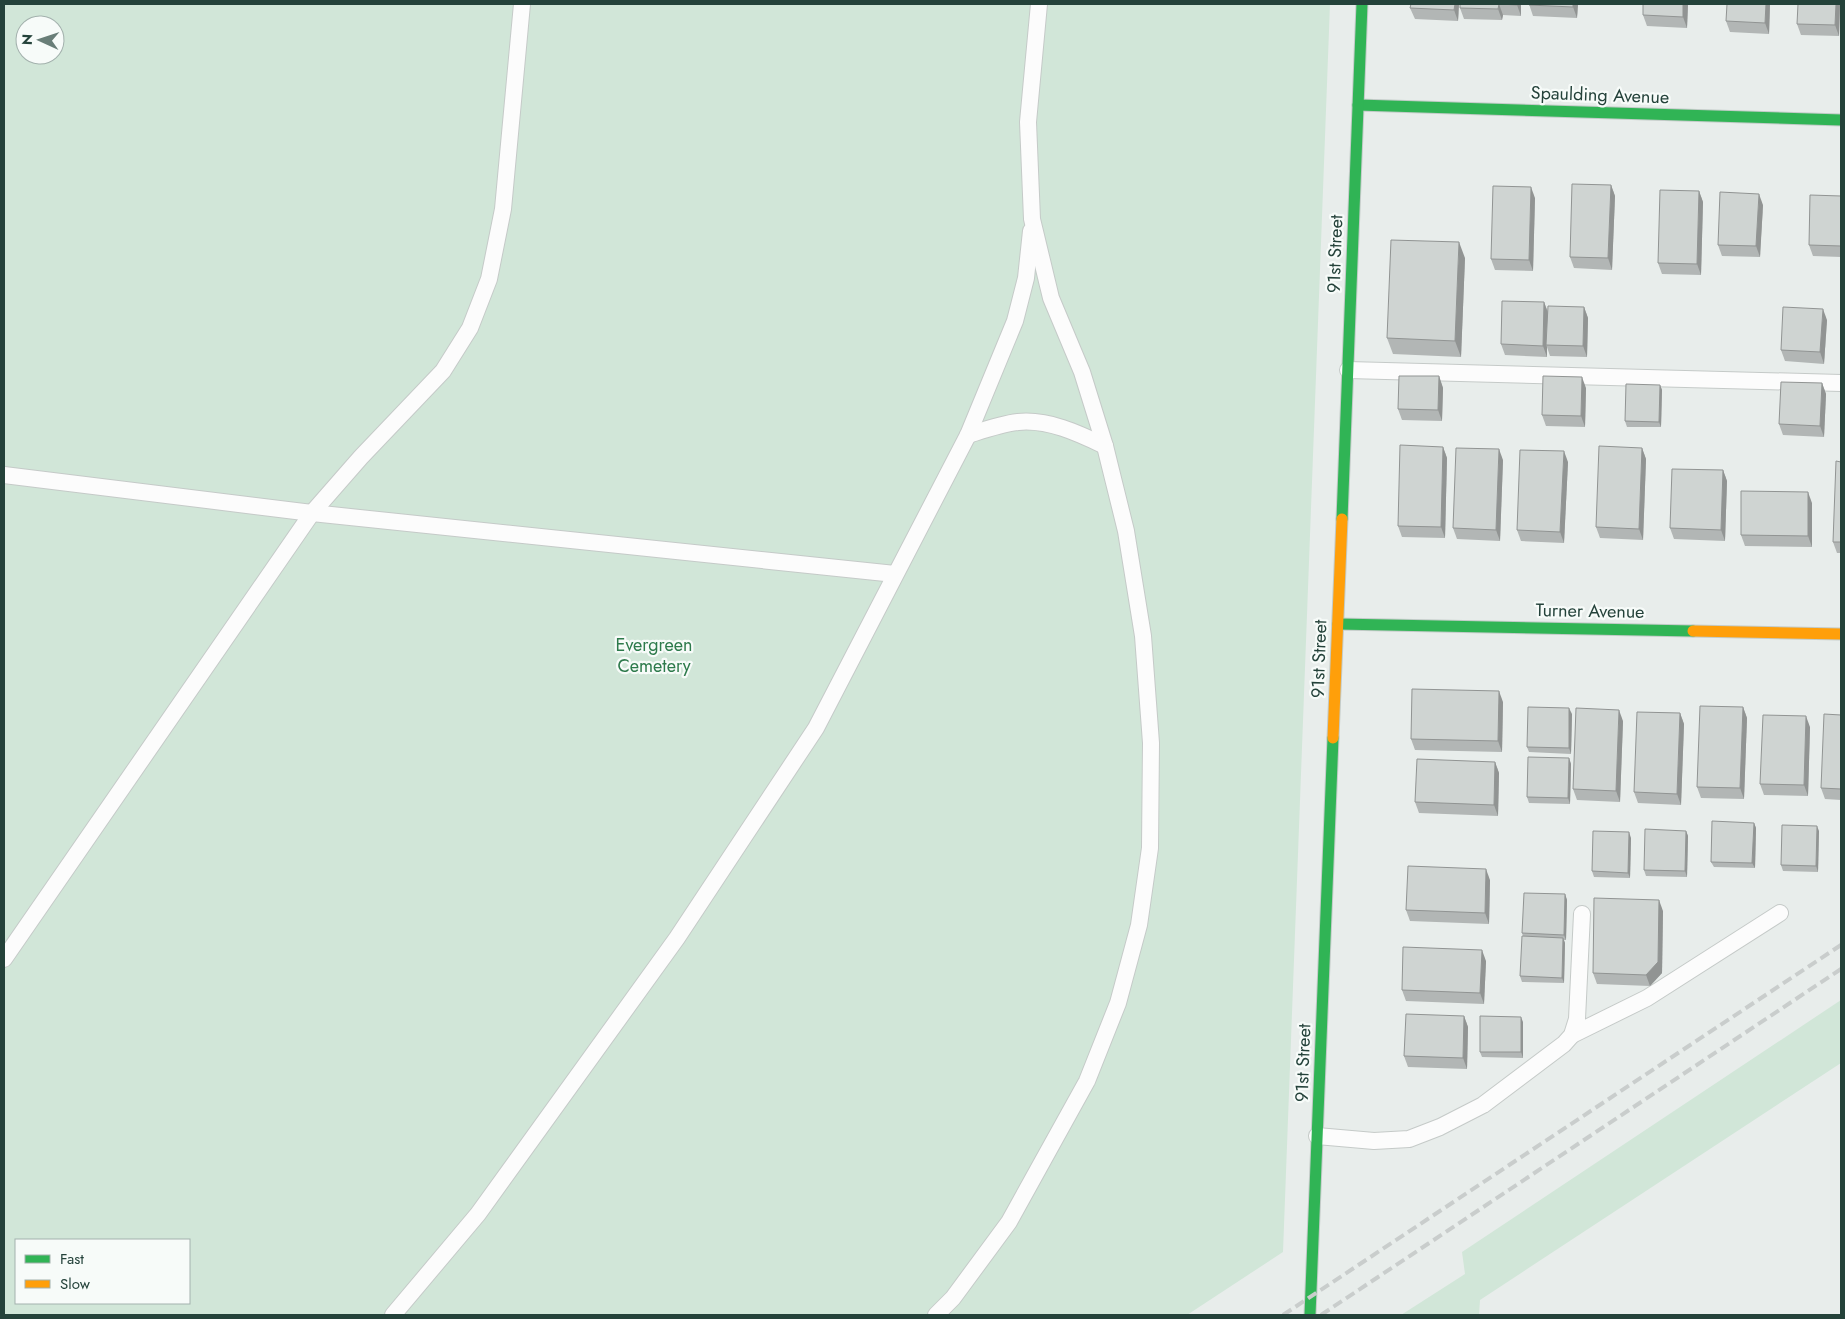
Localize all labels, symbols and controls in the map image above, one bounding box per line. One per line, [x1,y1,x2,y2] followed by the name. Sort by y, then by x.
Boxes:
[15,15,65,65] north arrow
[17,33,37,45] text: N
[1530,80,1670,110] street label: Spaulding Avenue
[1321,214,1349,294] street label: 91st Street
[1535,597,1645,625] street label: Turner Avenue
[1305,619,1333,699] street label: 91st Street
[616,632,692,679] park label: Evergreen Cemetery
[1289,1023,1317,1103] street label: 91st Street
[15,1239,190,1304] legend
[60,1248,84,1270] text: Fast
[60,1273,91,1295] text: Slow

